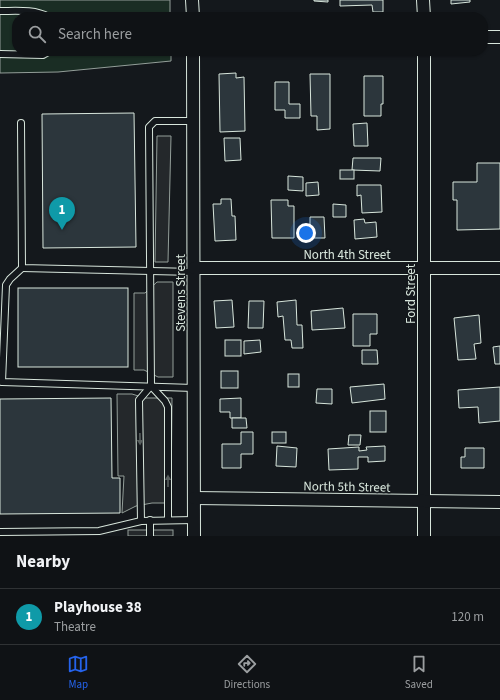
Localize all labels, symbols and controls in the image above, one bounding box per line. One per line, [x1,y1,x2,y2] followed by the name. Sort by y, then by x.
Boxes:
[12,12,488,56] search box
[26,23,48,45] icon: search
[58,24,132,45] text: Search here
[49,197,75,230] pin: 1
[296,223,316,243] your location
[303,246,391,264] street label: North 4th Street
[172,254,190,332] street label: Stevens Street
[402,263,420,324] street label: Ford Street
[136,433,143,445] one-way arrow
[165,474,171,487] one-way arrow
[303,477,391,497] street label: North 5th Street
[16,550,70,574] text: Nearby
[54,597,142,618] text: Playhouse 38
[26,608,32,626] text: 1
[451,608,484,626] text: 120 m
[54,618,96,636] text: Theatre
[67,653,89,692] tab: Map
[224,653,270,692] tab: Directions
[405,653,433,692] tab: Saved

